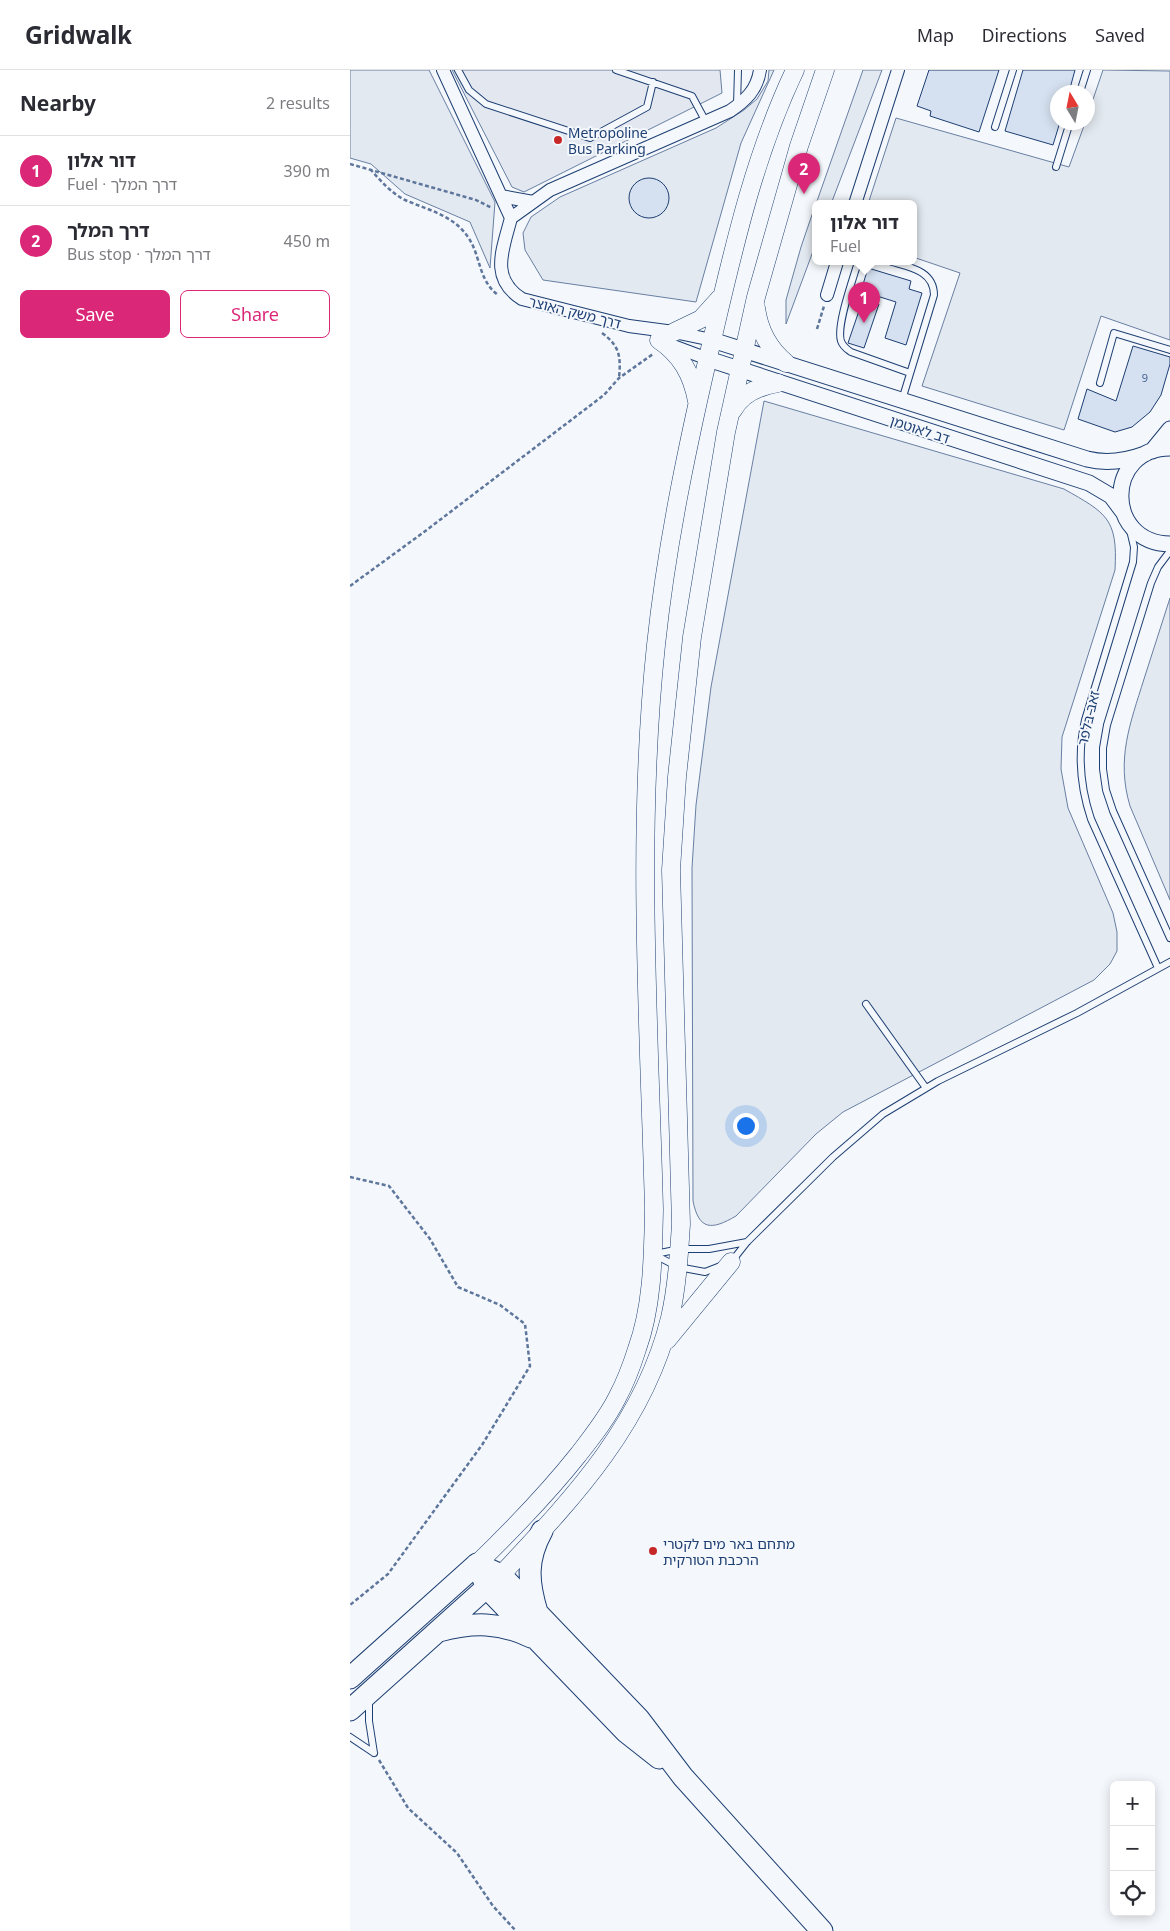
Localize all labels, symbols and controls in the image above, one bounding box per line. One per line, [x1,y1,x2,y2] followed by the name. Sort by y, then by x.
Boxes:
[25,18,132,51] text: Gridwalk
[917,23,954,47] text: Map
[982,23,1067,47] text: Directions
[1095,23,1145,47] text: Saved
[1050,85,1095,130] north arrow
[20,89,96,117] text: Nearby
[266,92,330,114] text: 2 results
[568,123,648,158] place label: Metropoline Bus Parking
[552,134,564,146] marker: Metropoline Bus Parking
[67,147,136,173] text: דור אלון
[788,153,820,194] pin: 2
[31,160,41,182] text: 1
[284,160,330,182] text: 390 m
[67,173,177,195] text: Fuel · דרך המלך
[812,200,917,265] popup
[830,209,899,235] text: דור אלון
[67,217,150,243] text: דרך המלך
[31,230,41,252] text: 2
[284,230,330,252] text: 450 m
[830,235,861,257] text: Fuel
[67,243,211,265] text: Bus stop · דרך המלך
[848,282,880,323] pin: 1
[20,290,170,338] button: Save
[180,290,330,338] button: Share
[527,291,624,333] street label: דרך משק האוצר
[1142,370,1148,385] house number: 9
[888,410,953,448] street label: דב לאוטמן
[1072,688,1104,747] street label: זאב בלפר
[733,1113,759,1139] your location
[663,1534,795,1569] place label: מתחם באר מים לקטרי הרכבת הטורקית
[647,1545,659,1557] marker: מתחם באר מים לקטרי הרכבת הטורקית
[1110,1781,1155,1916] map controls
[1110,1781,1155,1826] button: +
[1110,1826,1155,1871] button: −
[1110,1871,1155,1916] button: locate

